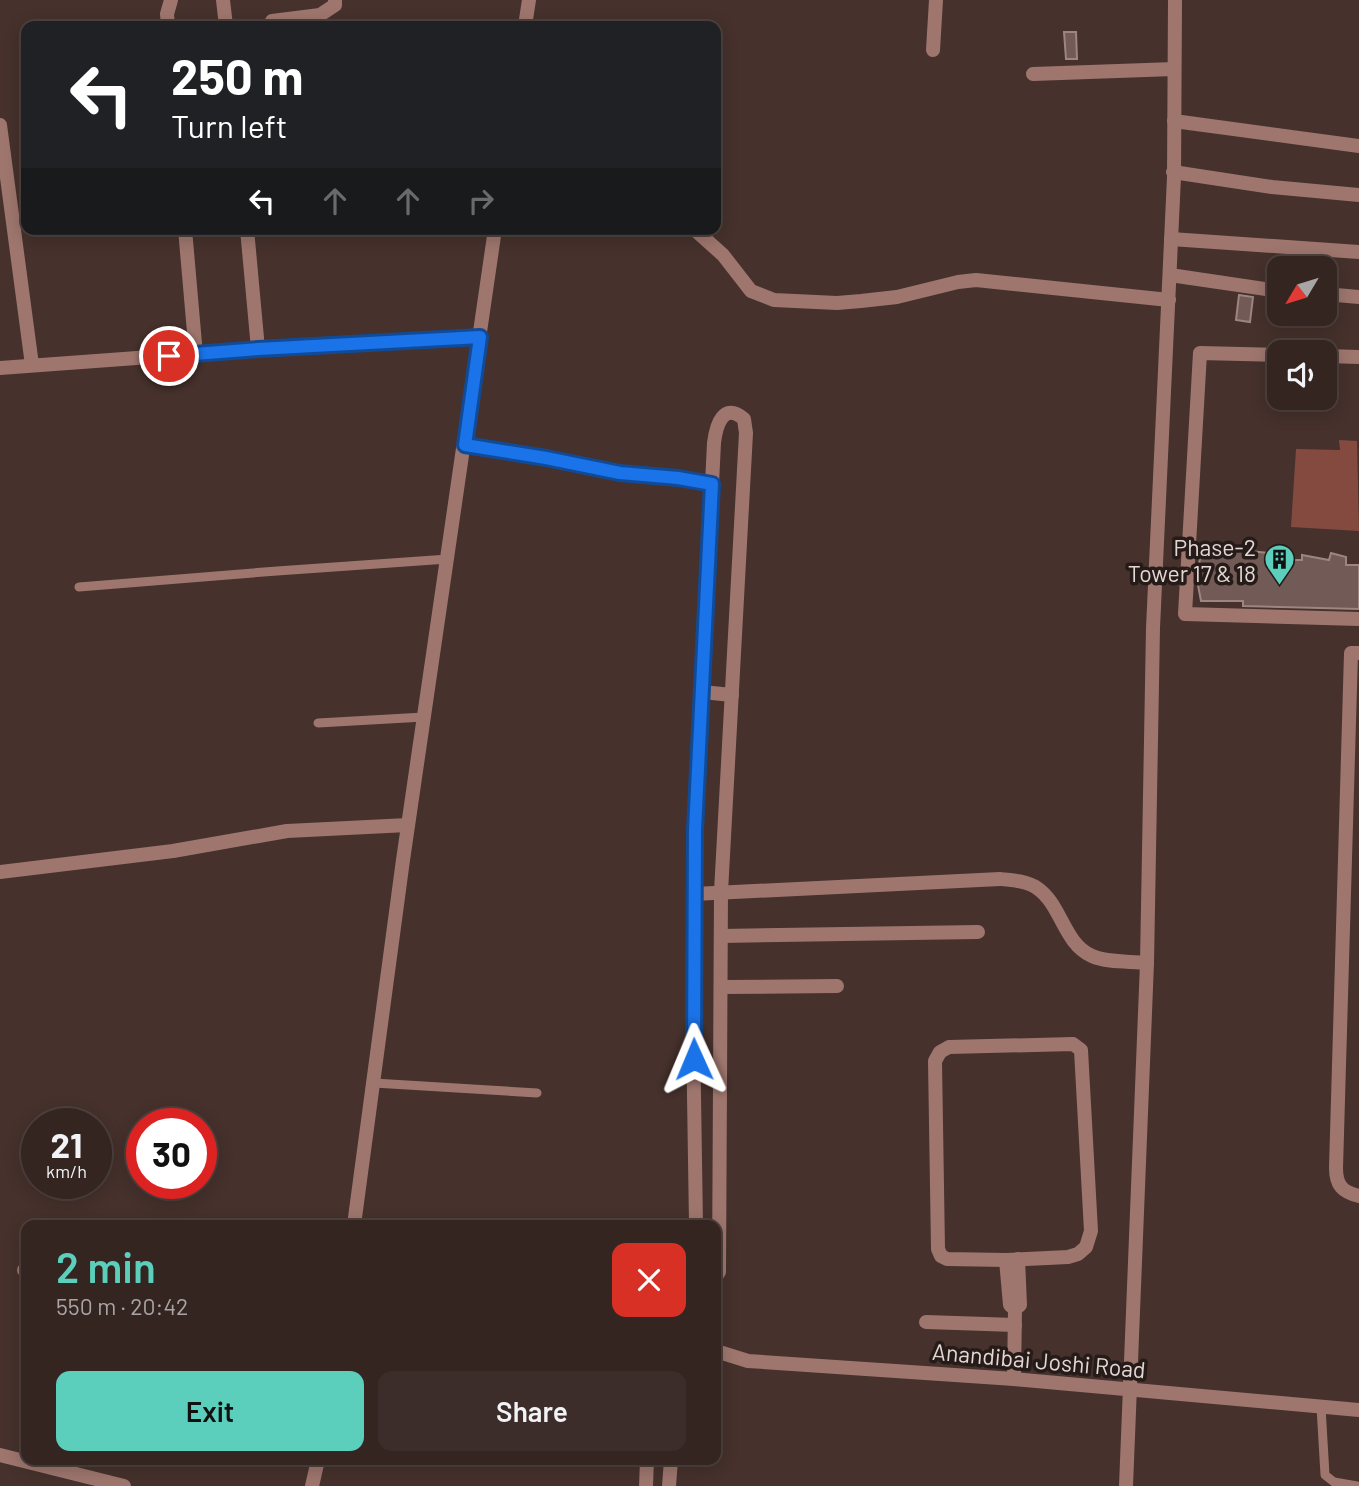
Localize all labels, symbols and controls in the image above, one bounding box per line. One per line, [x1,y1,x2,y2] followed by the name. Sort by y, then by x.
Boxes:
[171,46,304,105] text: 250 m
[56,49,147,140] icon: left
[171,106,288,144] text: Turn left
[243,182,281,220] icon: left
[316,182,354,220] icon: ahead
[389,182,427,220] icon: ahead
[462,182,500,220] icon: right
[1267,256,1337,326] north arrow
[1267,256,1337,410] map controls
[139,326,199,386] pin
[150,337,188,375] icon: arrive
[1267,340,1337,410] button: sound
[1128,533,1256,587] place label: Phase-2 Tower 17 & 18
[1262,543,1296,587] building icon: Phase-2 Tower 17 & 18
[657,1022,731,1096] position arrow
[126,1108,217,1199] speed limit sign: 30
[51,1123,82,1165] text: 21
[46,1160,87,1182] text: km/h
[56,1241,156,1291] text: 2 min
[612,1243,686,1317] button: close
[56,1292,188,1320] text: 550 m · 20:42
[931,1337,1147,1383] street label: Anandibai Joshi Road
[56,1371,364,1451] button: Exit
[378,1371,686,1451] button: Share

